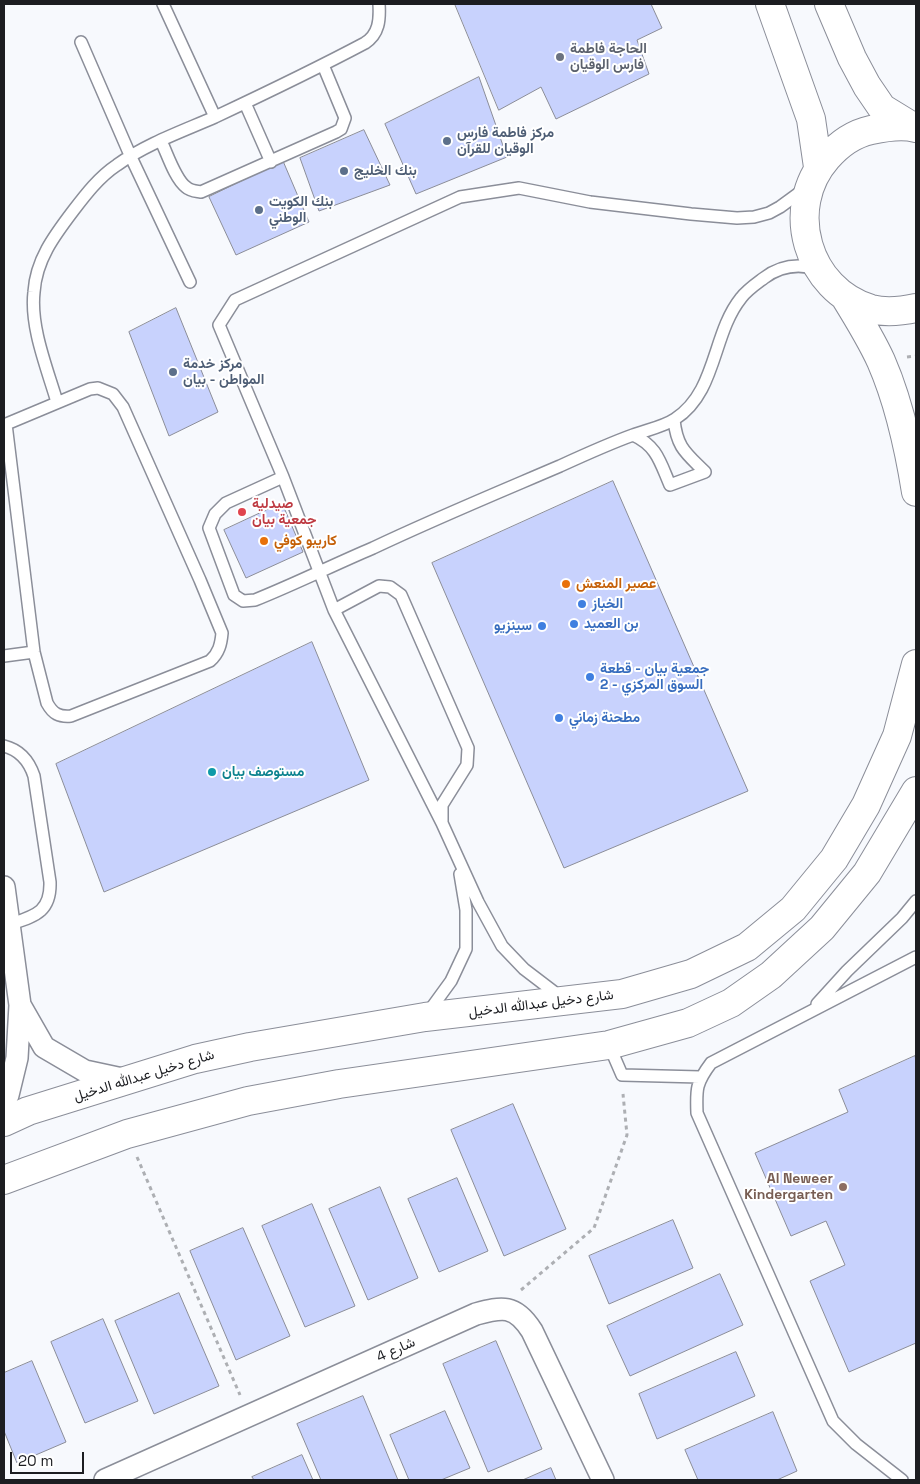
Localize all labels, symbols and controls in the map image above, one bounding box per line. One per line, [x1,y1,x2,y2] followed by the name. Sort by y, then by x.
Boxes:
[570,41,647,74] place label: الحاجة فاطمة فارس الوقيان
[554,51,566,63] marker: الحاجة فاطمة فارس الوقيان
[457,125,554,158] place label: مركز فاطمة فارس الوقيان للقرآن
[441,135,453,147] marker: مركز فاطمة فارس الوقيان للقرآن
[354,163,417,179] place label: بنك الخليج
[338,165,350,177] marker: بنك الخليج
[269,194,333,226] place label: بنك الكويت الوطني
[253,204,265,216] marker: بنك الكويت الوطني
[183,356,264,388] place label: مركز خدمة المواطن - بيان
[167,366,179,378] marker: مركز خدمة المواطن - بيان
[252,496,317,528] place label: صيدلية جمعية بيان
[236,506,248,518] marker: صيدلية جمعية بيان
[274,533,337,549] place label: كاريبو كوفي
[258,535,270,547] marker: كاريبو كوفي
[576,576,656,592] place label: عصير المنعش
[560,578,572,590] marker: عصير المنعش
[592,596,623,612] place label: الخباز
[576,598,588,610] marker: الخباز
[584,616,639,632] place label: بن العميد
[494,618,532,634] place label: سينزيو
[568,618,580,630] marker: بن العميد
[536,620,548,632] marker: سينزيو
[600,661,709,694] place label: جمعية بيان - قطعة 2 - السوق المركزي
[584,671,596,683] marker: جمعية بيان - قطعة 2 - السوق المركزي
[569,710,640,726] place label: مطحنة زماني
[553,712,565,724] marker: مطحنة زماني
[222,764,304,780] place label: مستوصف بيان
[206,766,218,778] marker: مستوصف بيان
[467,987,615,1021] street label: شارع دخيل عبدالله الدخيل
[72,1047,216,1105] street label: شارع دخيل عبدالله الدخيل
[744,1171,833,1204] place label: Al Neweer Kindergarten
[837,1181,849,1193] marker: Al Neweer Kindergarten
[374,1334,418,1366] street label: شارع 4
[12,1442,86,1474] scale bar
[18,1451,53,1470] text: 20 m

